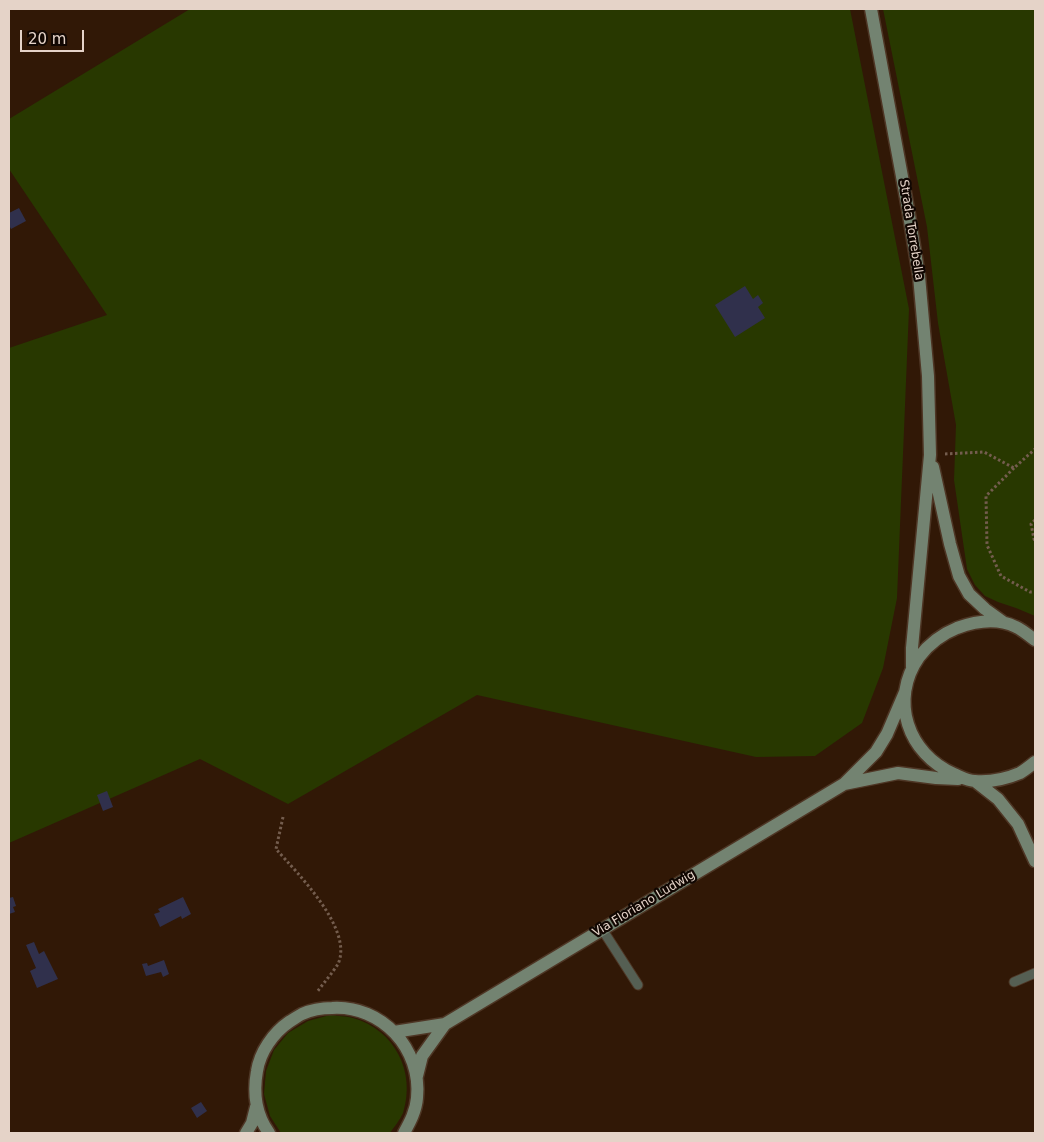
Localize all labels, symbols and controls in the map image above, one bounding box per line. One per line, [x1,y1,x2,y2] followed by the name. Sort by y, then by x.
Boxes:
[22,20,86,52] scale bar
[28,30,66,48] text: 20 m
[896,179,926,281] street label: Strada Torrebella
[590,868,698,940] street label: Via Floriano Ludwig

